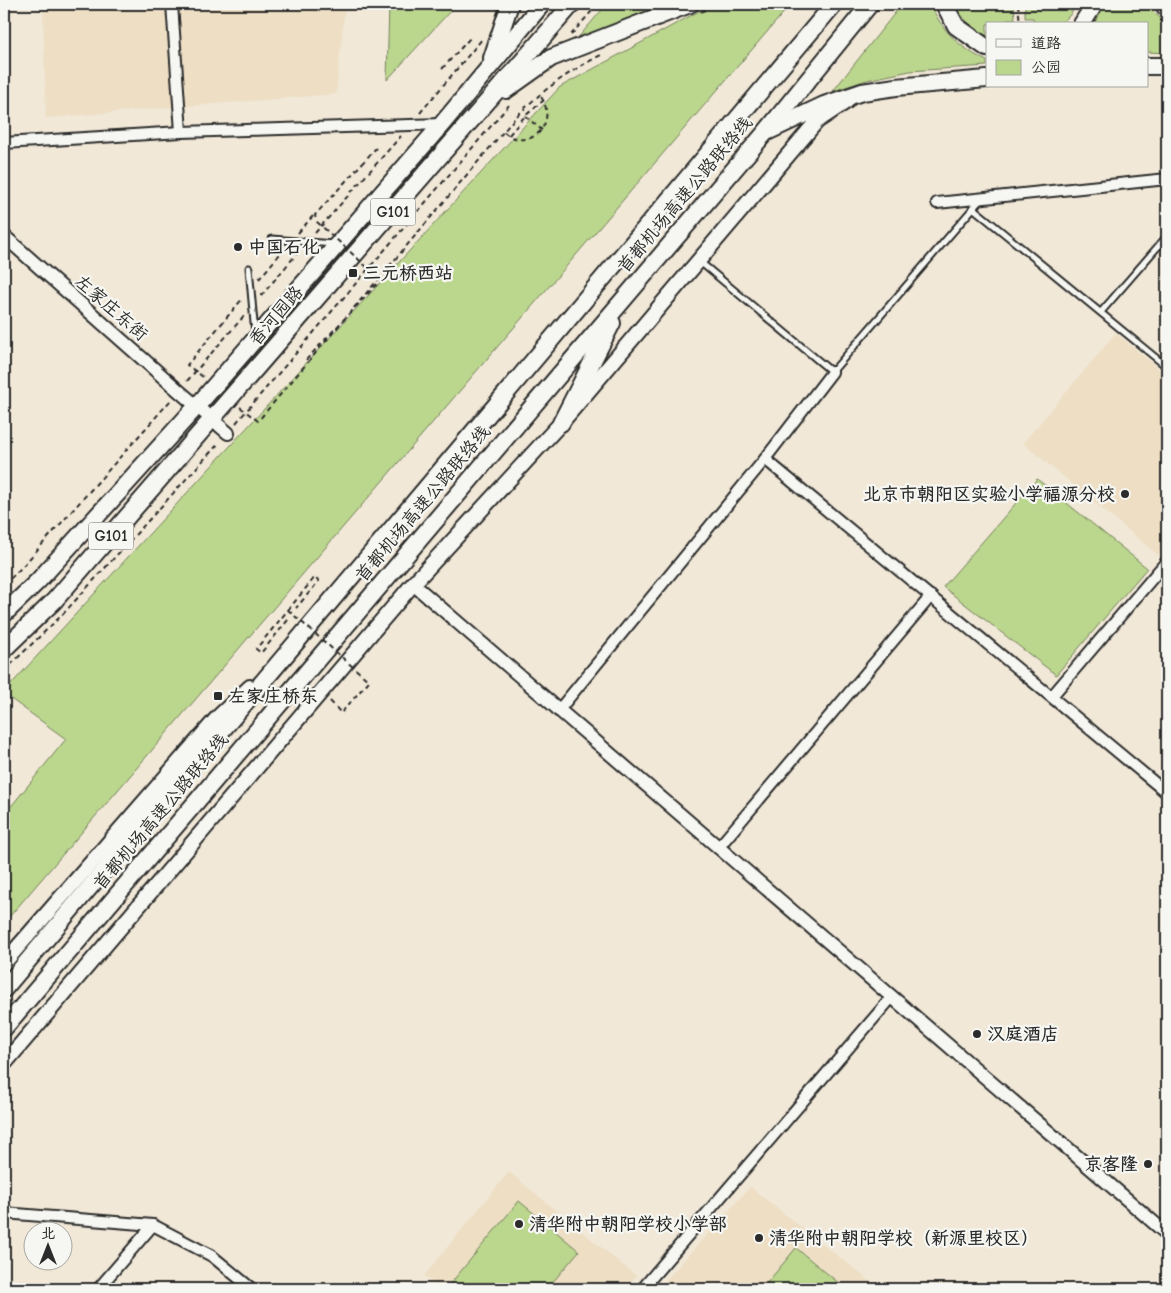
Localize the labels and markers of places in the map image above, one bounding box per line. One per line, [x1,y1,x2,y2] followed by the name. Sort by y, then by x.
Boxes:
[248,237,320,258] place label: 中国石化
[232,241,244,253] marker: 中国石化
[363,263,453,284] place label: 三元桥西站
[347,267,359,279] marker: 三元桥西站
[863,484,1115,505] place label: 北京市朝阳区实验小学福源分校
[1119,488,1131,500] marker: 北京市朝阳区实验小学福源分校
[228,686,318,707] place label: 左家庄桥东
[212,690,224,702] marker: 左家庄桥东
[987,1024,1059,1045] place label: 汉庭酒店
[971,1028,983,1040] marker: 汉庭酒店
[1084,1154,1138,1175] place label: 京客隆
[1142,1158,1154,1170] marker: 京客隆
[529,1214,727,1235] place label: 清华附中朝阳学校小学部
[513,1218,525,1230] marker: 清华附中朝阳学校小学部
[769,1228,1039,1249] place label: 清华附中朝阳学校（新源里校区）
[753,1232,765,1244] marker: 清华附中朝阳学校（新源里校区）

